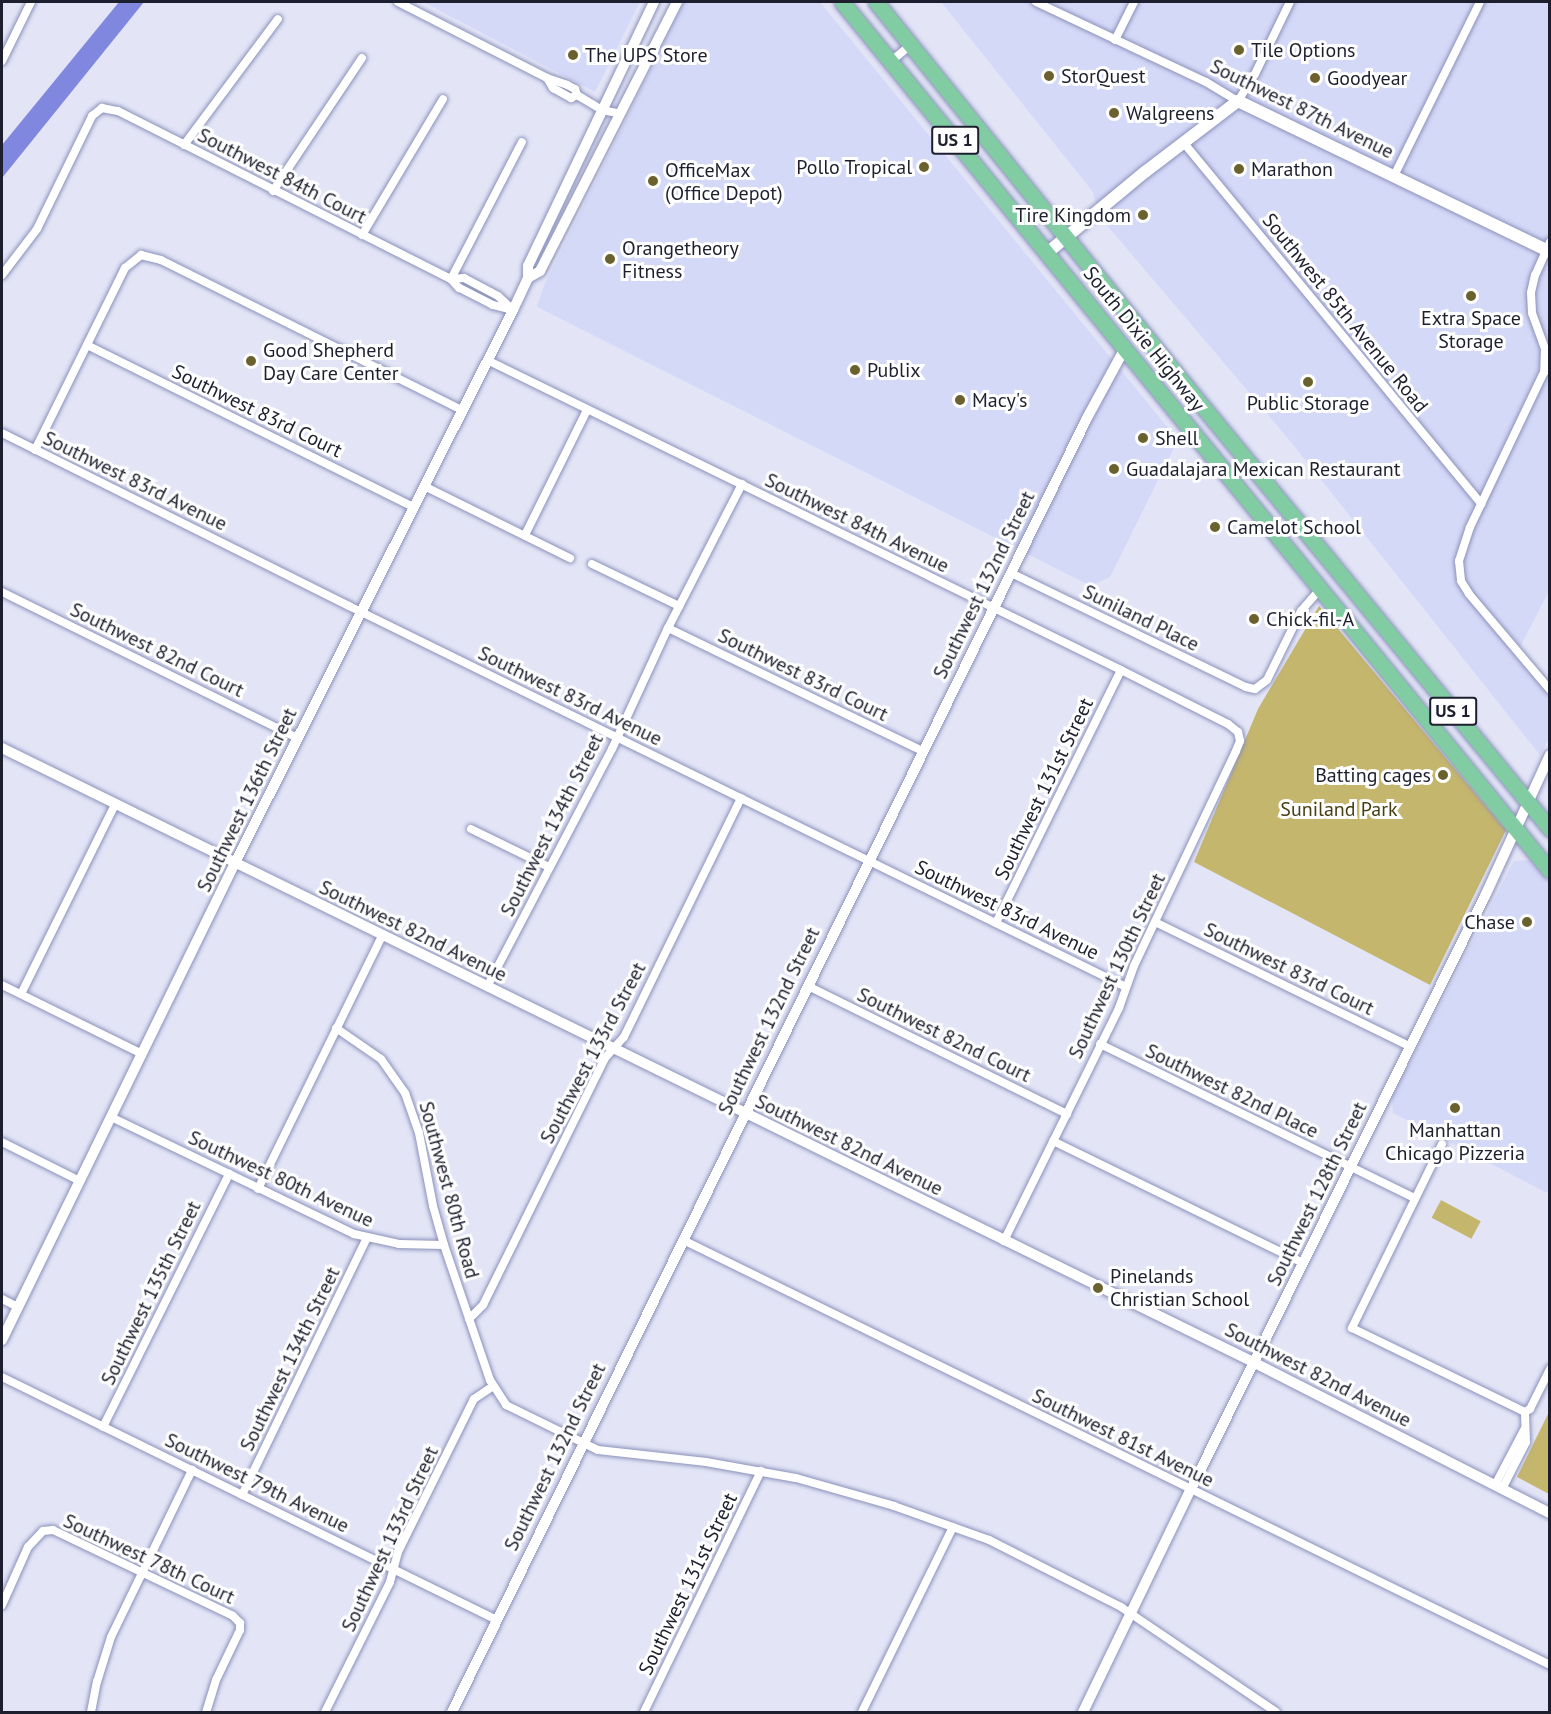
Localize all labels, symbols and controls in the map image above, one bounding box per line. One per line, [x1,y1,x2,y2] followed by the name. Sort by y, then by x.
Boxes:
[1251,38,1356,62] place label: Tile Options
[585,43,708,67] place label: The UPS Store
[1232,43,1246,57] marker: Tile Options
[566,48,580,62] marker: The UPS Store
[1206,54,1398,164] street label: Southwest 87th Avenue
[1061,64,1146,88] place label: StorQuest
[1327,66,1407,90] place label: Goodyear
[1042,69,1056,83] marker: StorQuest
[1308,71,1322,85] marker: Goodyear
[1126,101,1214,125] place label: Walgreens
[1107,106,1121,120] marker: Walgreens
[194,123,370,229] street label: Southwest 84th Court
[931,125,979,155] road number: US 1
[796,155,912,179] place label: Pollo Tropical
[1251,157,1333,181] place label: Marathon
[665,158,783,205] place label: OfficeMax (Office Depot)
[917,160,931,174] marker: Pollo Tropical
[1232,162,1246,176] marker: Marathon
[646,174,660,188] marker: OfficeMax (Office Depot)
[1015,203,1131,227] place label: Tire Kingdom
[1136,208,1150,222] marker: Tire Kingdom
[1257,208,1433,418] street label: Southwest 85th Avenue Road
[622,236,739,283] place label: Orangetheory Fitness
[603,252,617,266] marker: Orangetheory Fitness
[1078,262,1210,416] street label: South Dixie Highway
[1464,289,1478,303] marker: Extra Space Storage
[1421,306,1521,353] place label: Extra Space Storage
[263,338,399,385] place label: Good Shepherd Day Care Center
[244,354,258,368] marker: Good Shepherd Day Care Center
[867,358,921,382] place label: Publix
[168,359,346,463] street label: Southwest 83rd Court
[848,363,862,377] marker: Publix
[1301,375,1315,389] marker: Public Storage
[972,388,1027,412] place label: Macy's
[1246,391,1370,415] place label: Public Storage
[953,393,967,407] marker: Macy's
[39,426,231,536] street label: Southwest 83rd Avenue
[1155,426,1198,450] place label: Shell
[1136,431,1150,445] marker: Shell
[1126,457,1401,481] place label: Guadalajara Mexican Restaurant
[1107,462,1121,476] marker: Guadalajara Mexican Restaurant
[761,468,953,578] street label: Southwest 84th Avenue
[928,487,1040,683] street label: Southwest 132nd Street
[1227,515,1361,539] place label: Camelot School
[1208,520,1222,534] marker: Camelot School
[1079,580,1203,656] street label: Suniland Place
[66,598,248,702] street label: Southwest 82nd Court
[1266,607,1354,631] place label: Chick-fil-A
[1247,612,1261,626] marker: Chick-fil-A
[714,623,892,727] street label: Southwest 83rd Court
[474,641,666,751] street label: Southwest 83rd Avenue
[990,694,1098,884] street label: Southwest 131st Street
[1429,696,1477,726] road number: US 1
[192,704,302,896] street label: Southwest 136th Street
[495,730,609,920] street label: Southwest 134th Street
[1315,763,1431,787] place label: Batting cages
[1436,768,1450,782] marker: Batting cages
[1280,797,1398,821] park label: Suniland Park
[911,855,1103,965] street label: Southwest 83rd Avenue
[1063,869,1171,1063] street label: Southwest 130th Street
[315,875,511,987] street label: Southwest 82nd Avenue
[1464,910,1515,934] place label: Chase
[1520,915,1534,929] marker: Chase
[1200,917,1378,1021] street label: Southwest 83rd Court
[713,923,825,1119] street label: Southwest 132nd Street
[535,958,651,1148] street label: Southwest 133rd Street
[853,983,1035,1087] street label: Southwest 82nd Court
[1142,1039,1322,1143] street label: Southwest 82nd Place
[751,1089,947,1201] street label: Southwest 82nd Avenue
[1262,1098,1372,1290] street label: Southwest 128th Street
[414,1099,484,1281] street label: Southwest 80th Road
[1448,1101,1462,1115] marker: Manhattan Chicago Pizzeria
[1385,1118,1525,1165] place label: Manhattan Chicago Pizzeria
[184,1125,378,1233] street label: Southwest 80th Avenue
[96,1197,206,1389] street label: Southwest 135th Street
[235,1263,345,1455] street label: Southwest 134th Street
[1110,1264,1249,1311] place label: Pinelands Christian School
[1091,1281,1105,1295] marker: Pinelands Christian School
[1221,1317,1415,1433] street label: Southwest 82nd Avenue
[499,1359,611,1555] street label: Southwest 132nd Street
[1028,1383,1218,1493] street label: Southwest 81st Avenue
[161,1428,353,1538] street label: Southwest 79th Avenue
[337,1443,443,1635] street label: Southwest 133rd Street
[634,1489,742,1679] street label: Southwest 131st Street
[60,1509,238,1609] street label: Southwest 78th Court

